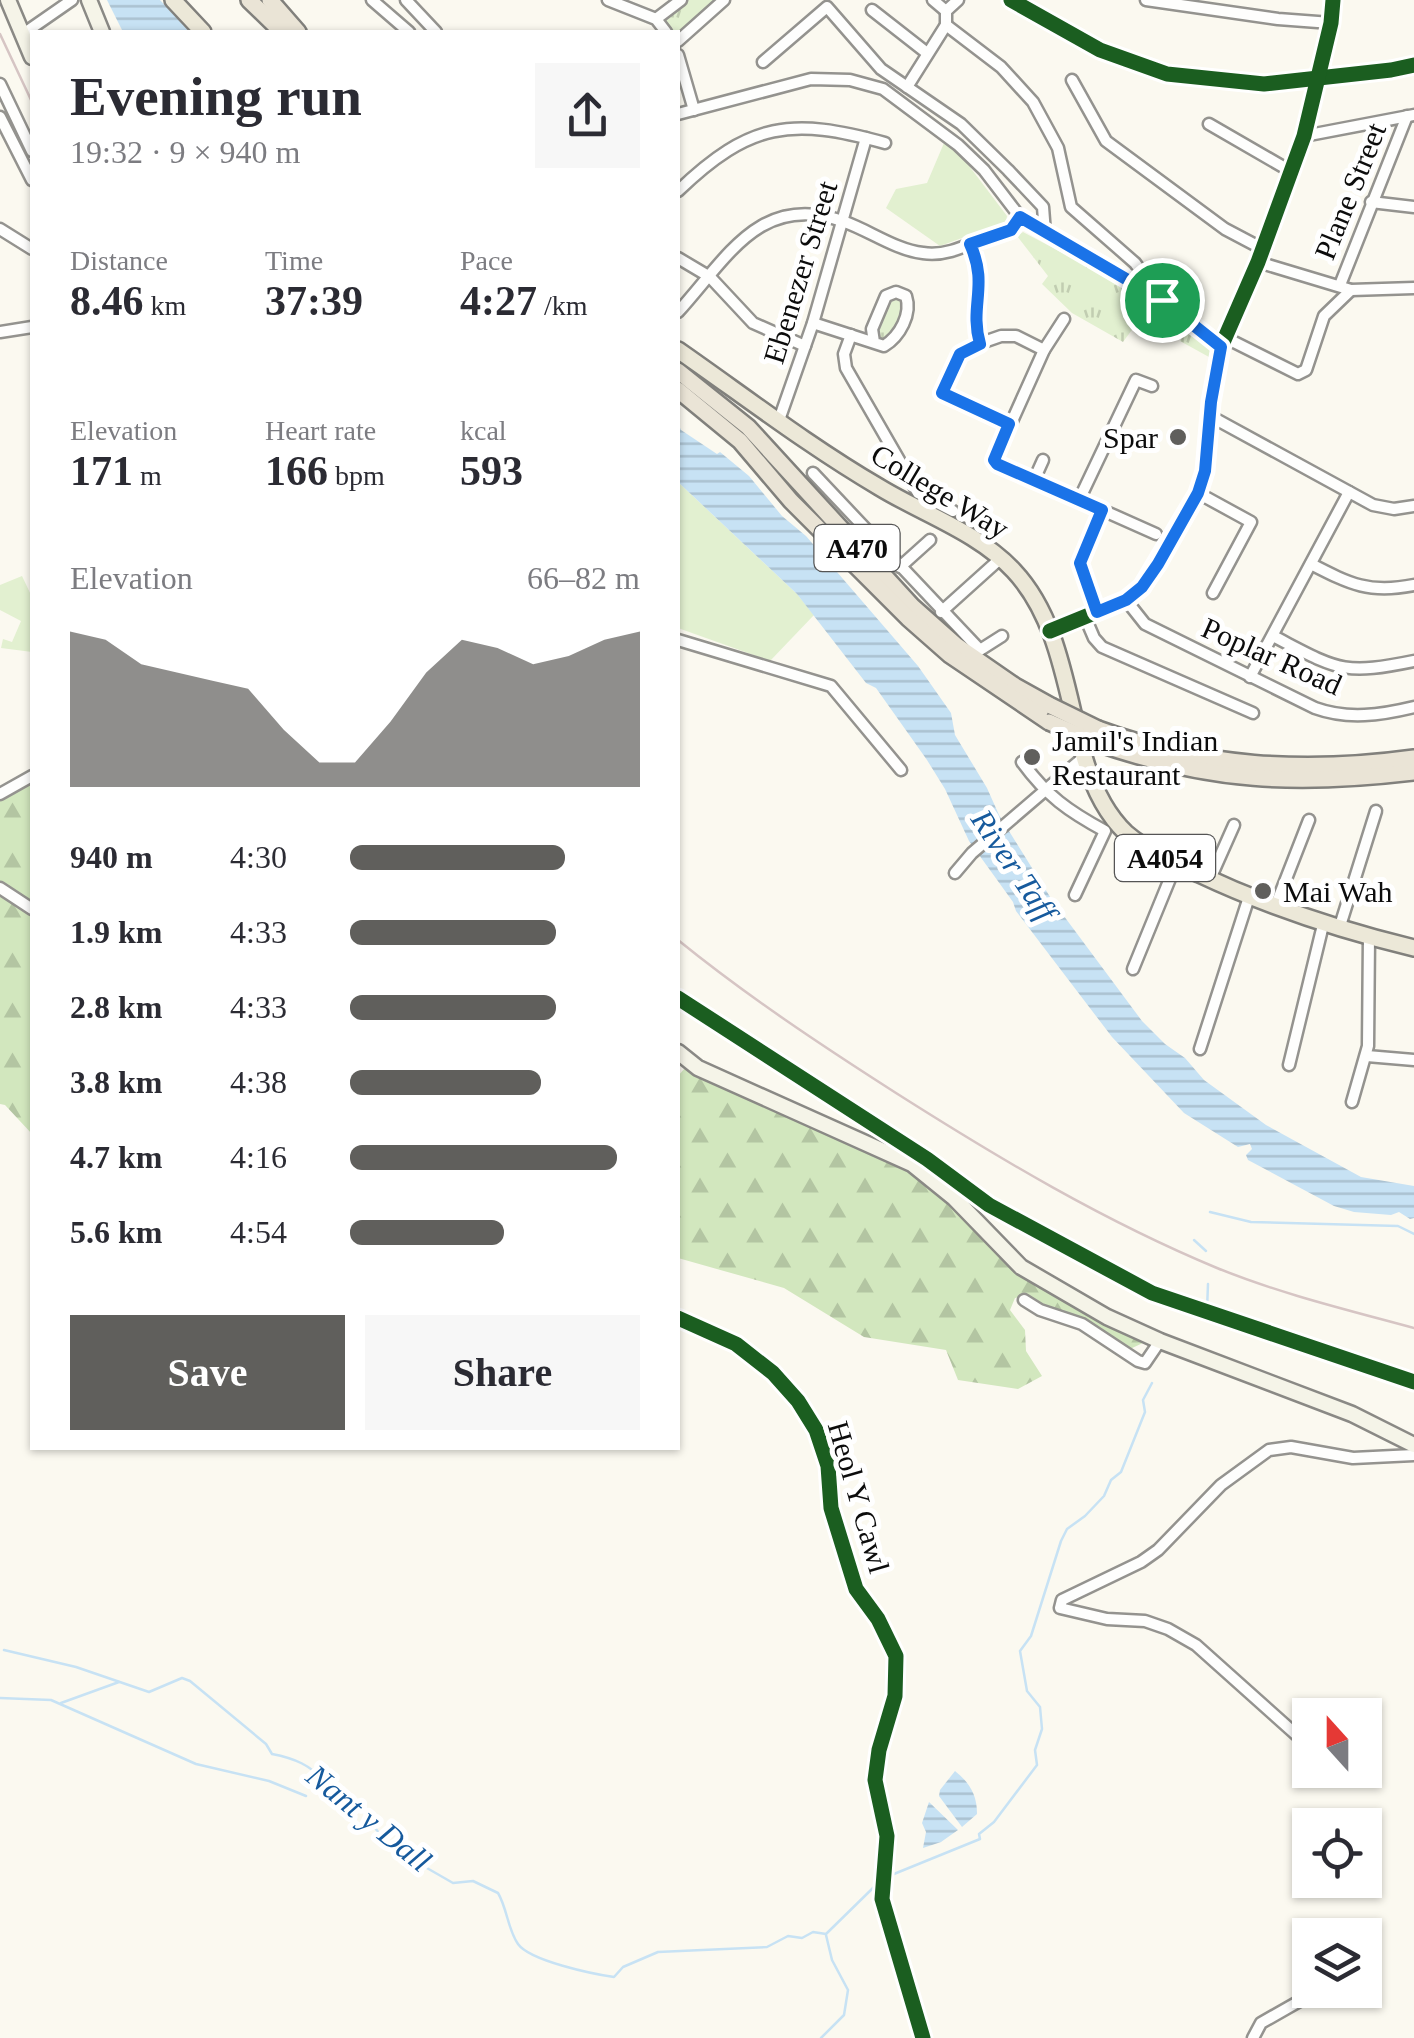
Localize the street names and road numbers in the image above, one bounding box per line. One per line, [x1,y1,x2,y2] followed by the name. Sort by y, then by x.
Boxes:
[1308,117,1393,264] street label: Plane Street
[757,176,844,367] street label: Ebenezer Street
[865,437,1015,545] street label: College Way
[814,525,900,571] road number: A470
[1197,611,1347,701] street label: Poplar Road
[1115,835,1215,881] road number: A4054
[822,1417,896,1577] street label: Heol Y Cawl

